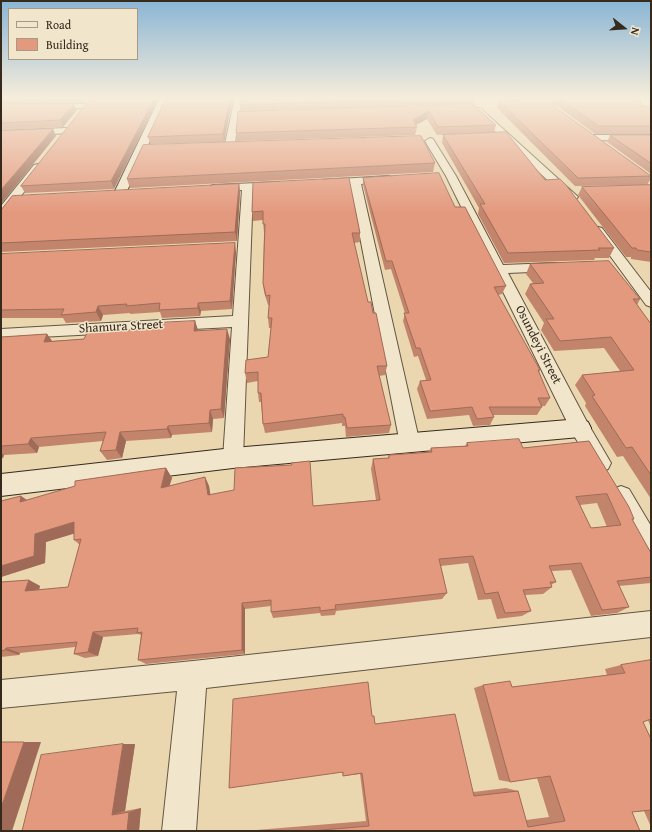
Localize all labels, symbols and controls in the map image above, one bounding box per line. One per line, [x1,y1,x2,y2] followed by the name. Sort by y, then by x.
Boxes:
[8,8,138,60] legend
[604,8,644,48] north arrow
[46,16,71,33] text: Road
[627,26,644,37] text: N
[46,36,89,53] text: Building
[511,303,565,387] street label: Osundeyi Street
[78,317,164,337] street label: Shamura Street

